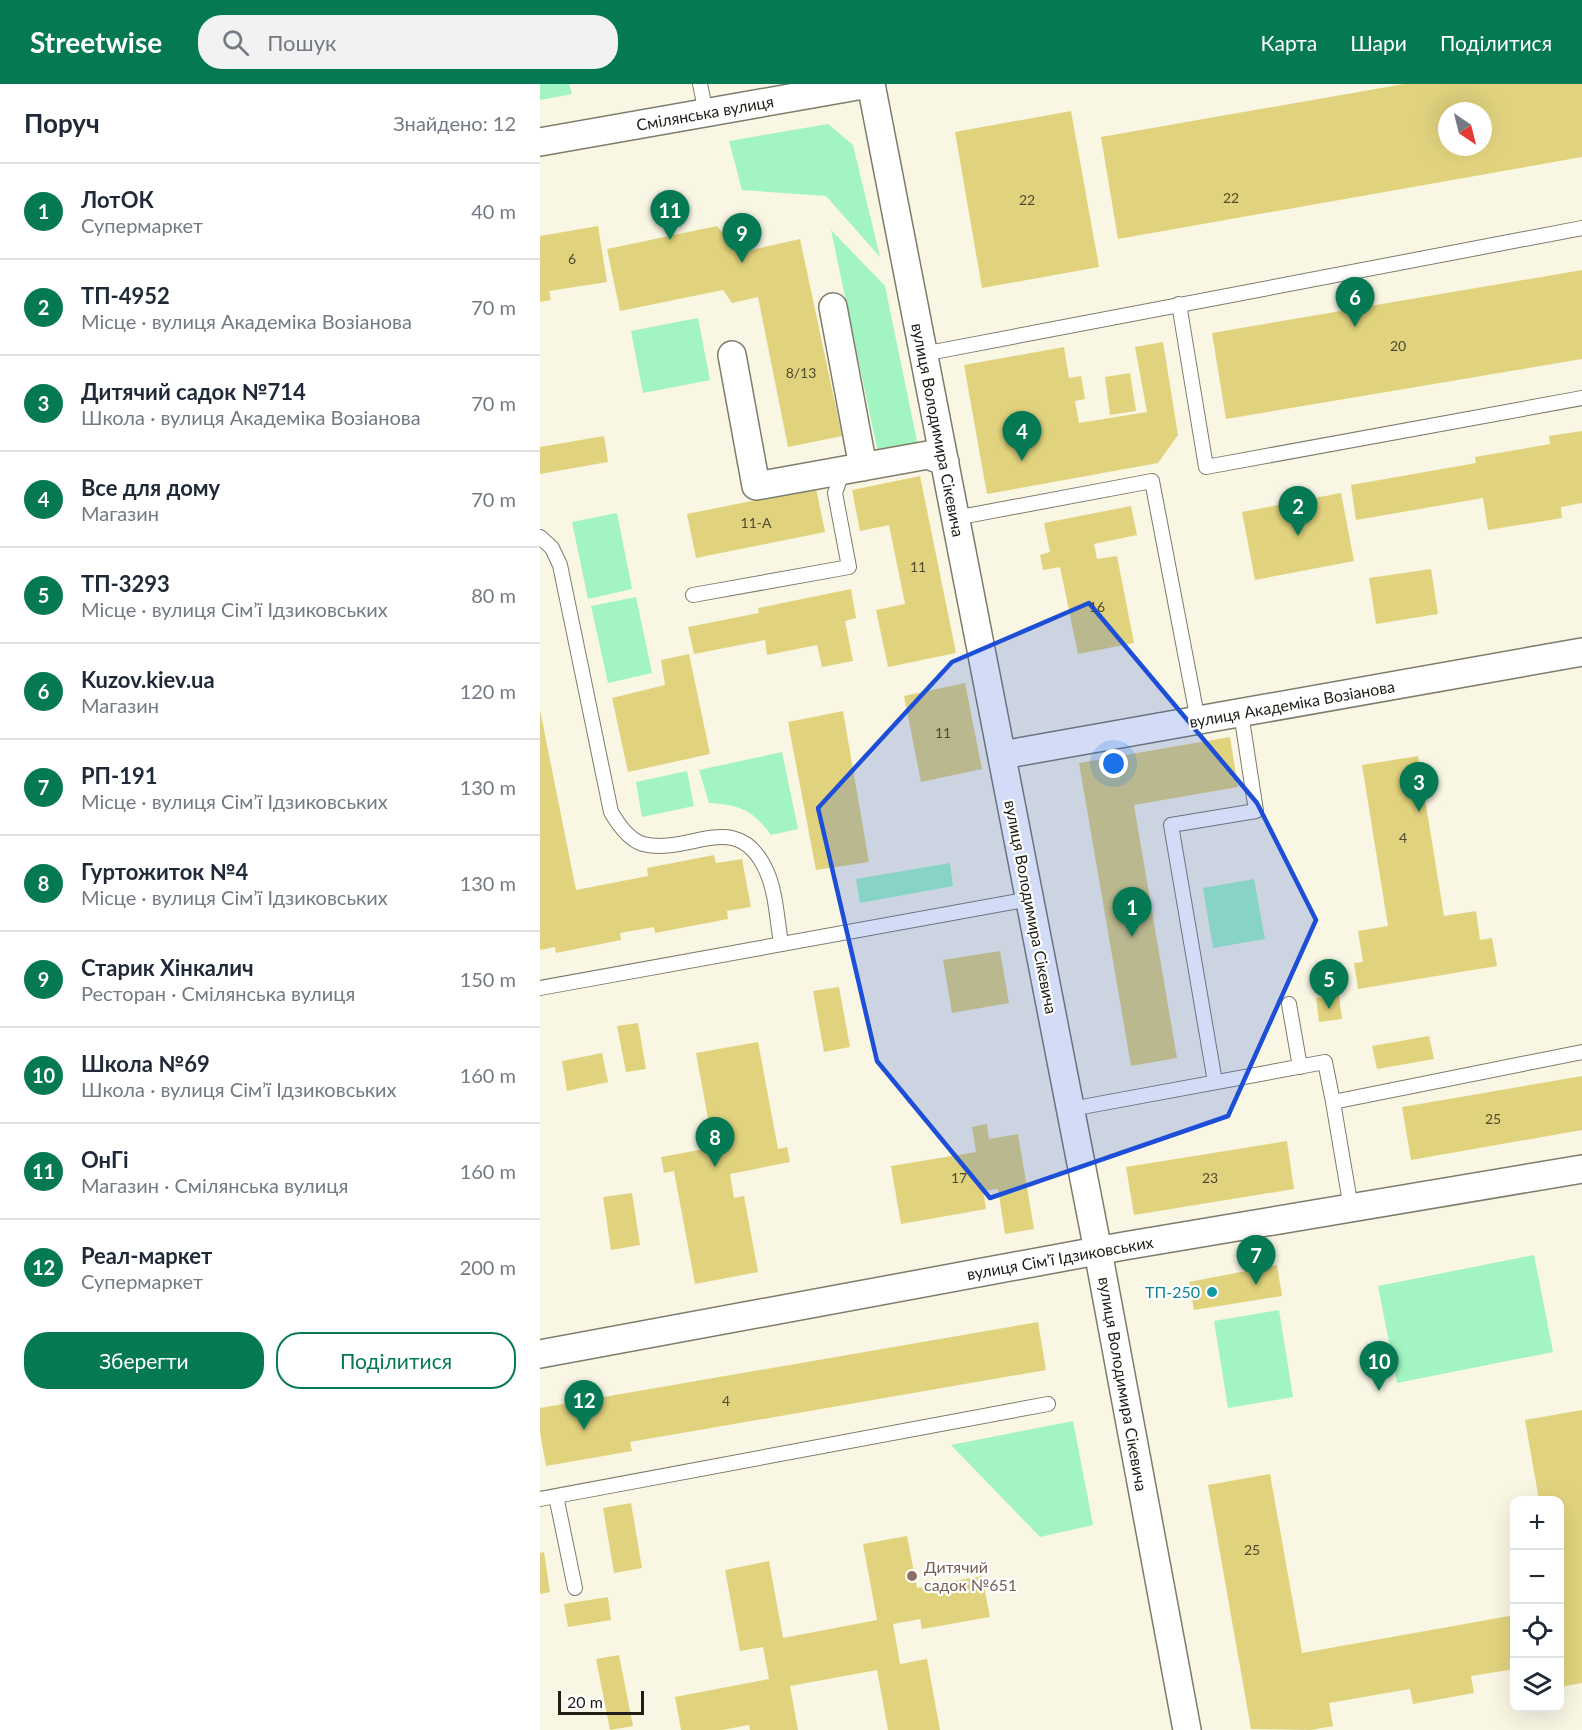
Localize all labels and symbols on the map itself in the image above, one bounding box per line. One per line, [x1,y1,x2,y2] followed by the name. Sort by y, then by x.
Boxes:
[635,91,775,134] street label: Смілянська вулиця
[1438,102,1492,156] north arrow
[1223,189,1239,206] house number: 22
[650,190,690,240] pin: 11
[1019,191,1035,208] house number: 22
[722,214,762,263] pin: 9
[568,250,576,267] house number: 6
[1336,278,1374,327] pin: 6
[908,321,969,538] street label: вулиця Володимира Сікевича
[1390,337,1406,354] house number: 20
[786,364,816,381] house number: 8/13
[1002,412,1042,461] pin: 4
[1278,486,1317,536] pin: 2
[741,514,772,531] house number: 11-А
[910,558,926,575] house number: 11
[1089,598,1105,615] house number: 16
[1188,676,1396,731] street label: вулиця Академіка Возіанова
[935,724,951,741] house number: 11
[1099,749,1128,778] your location
[1400,762,1438,812] pin: 3
[1001,798,1062,1015] street label: вулиця Володимира Сікевича
[1399,829,1407,846] house number: 4
[1112,888,1152,937] pin: 1
[1310,960,1348,1009] pin: 5
[1485,1110,1501,1127] house number: 25
[696,1118,735,1167] pin: 8
[951,1169,967,1186] house number: 17
[1202,1169,1218,1186] house number: 23
[965,1232,1155,1283] street label: вулиця Сімʼї Ідзиковських
[1236,1236,1276,1285] pin: 7
[1095,1275,1152,1493] street label: вулиця Володимира Сікевича
[1145,1282,1200,1301] place label: ТП-250
[1205,1285,1219,1299] marker: ТП-250
[1360,1342,1398,1391] pin: 10
[564,1380,603,1430] pin: 12
[722,1392,730,1409] house number: 4
[1244,1541,1260,1558] house number: 25
[924,1557,1017,1594] place label: Дитячий садок №651
[905,1569,919,1583] marker: Дитячий садок №651
[558,1688,644,1716] scale bar

